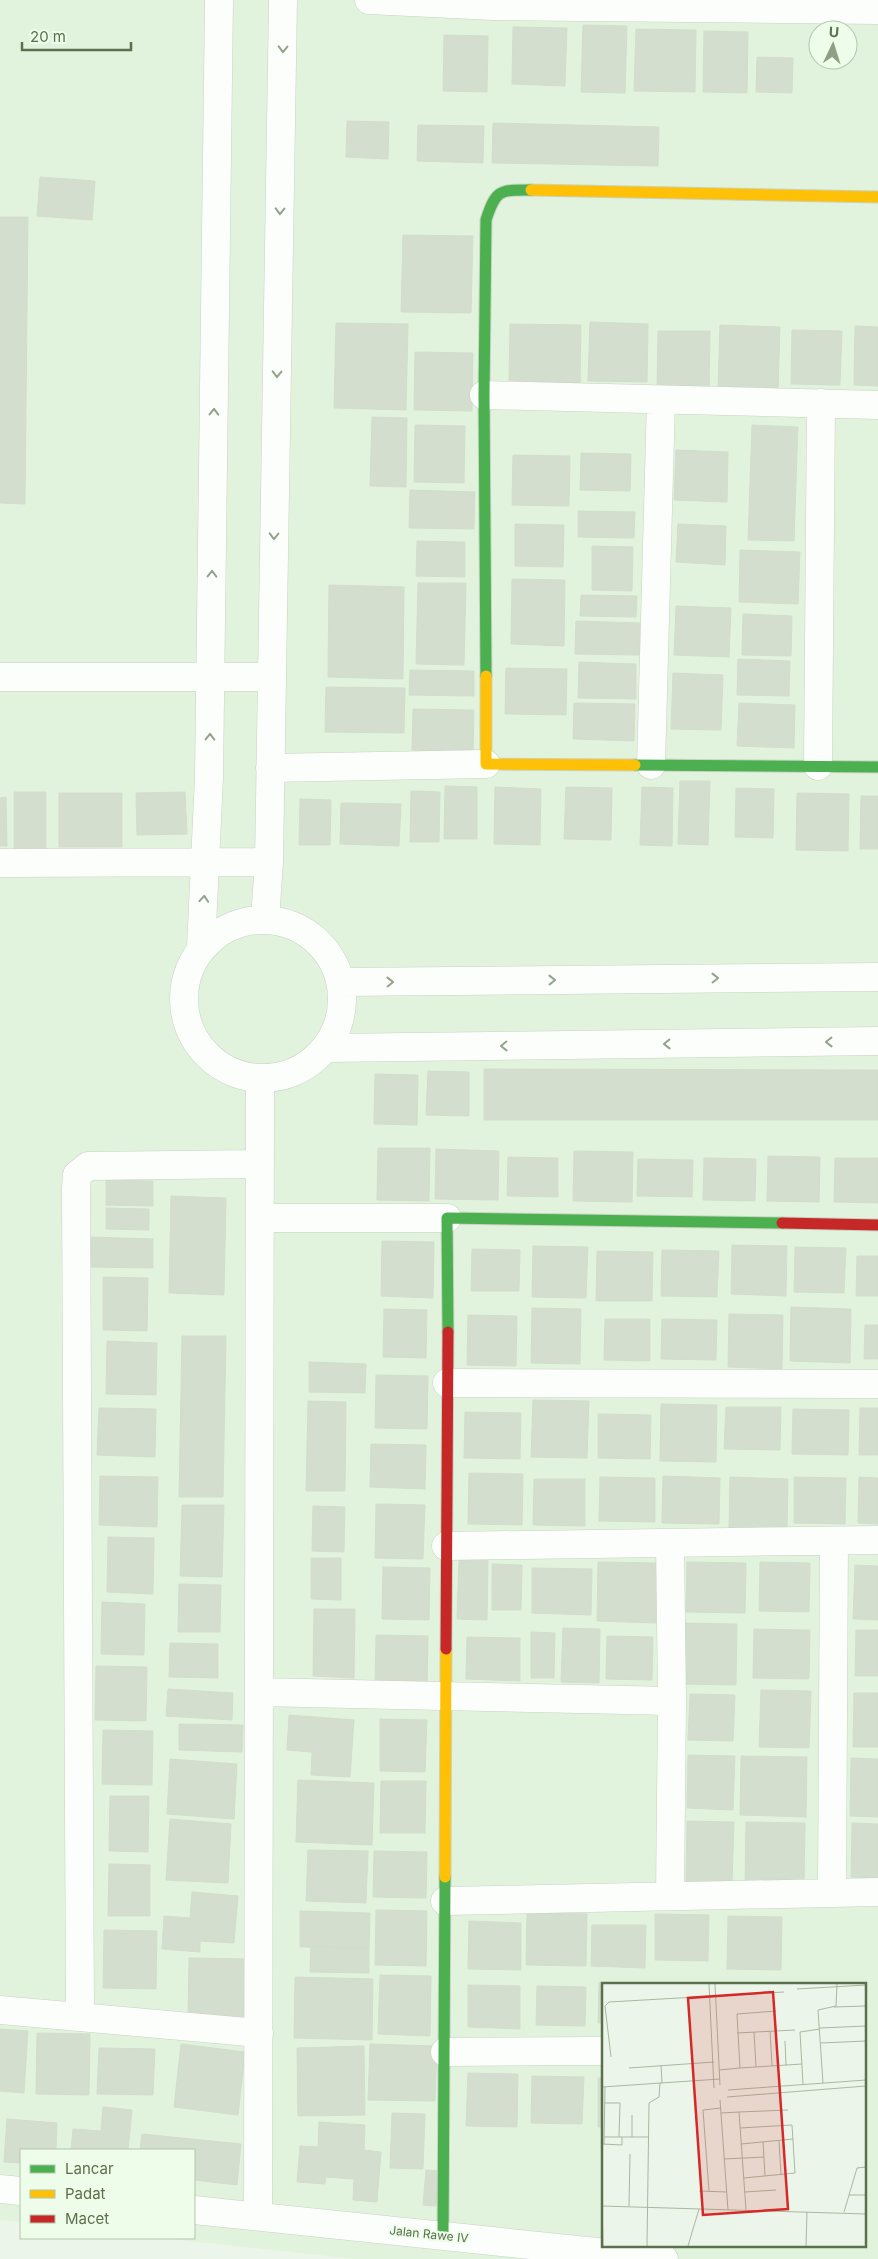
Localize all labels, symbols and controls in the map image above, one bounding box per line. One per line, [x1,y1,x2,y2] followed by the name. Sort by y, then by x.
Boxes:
[22,20,131,52] scale bar
[808,20,858,70] north arrow
[828,23,840,40] text: U
[30,27,66,46] text: 20 m
[277,45,288,53] one-way arrow
[275,208,285,215] one-way arrow
[272,370,282,378] one-way arrow
[209,408,219,416] one-way arrow
[269,532,279,540] one-way arrow
[207,570,217,578] one-way arrow
[205,733,215,740] one-way arrow
[199,895,210,903] one-way arrow
[711,973,719,984] one-way arrow
[549,975,557,985] one-way arrow
[386,976,394,987] one-way arrow
[825,1037,833,1047] one-way arrow
[663,1039,670,1049] one-way arrow
[500,1040,508,1051] one-way arrow
[602,1983,866,2246] inset map
[20,2149,195,2239] legend
[65,2159,114,2178] text: Lancar
[65,2184,106,2203] text: Padat
[65,2209,109,2228] text: Macet
[389,2222,469,2246] street label: Jalan Rawe IV

